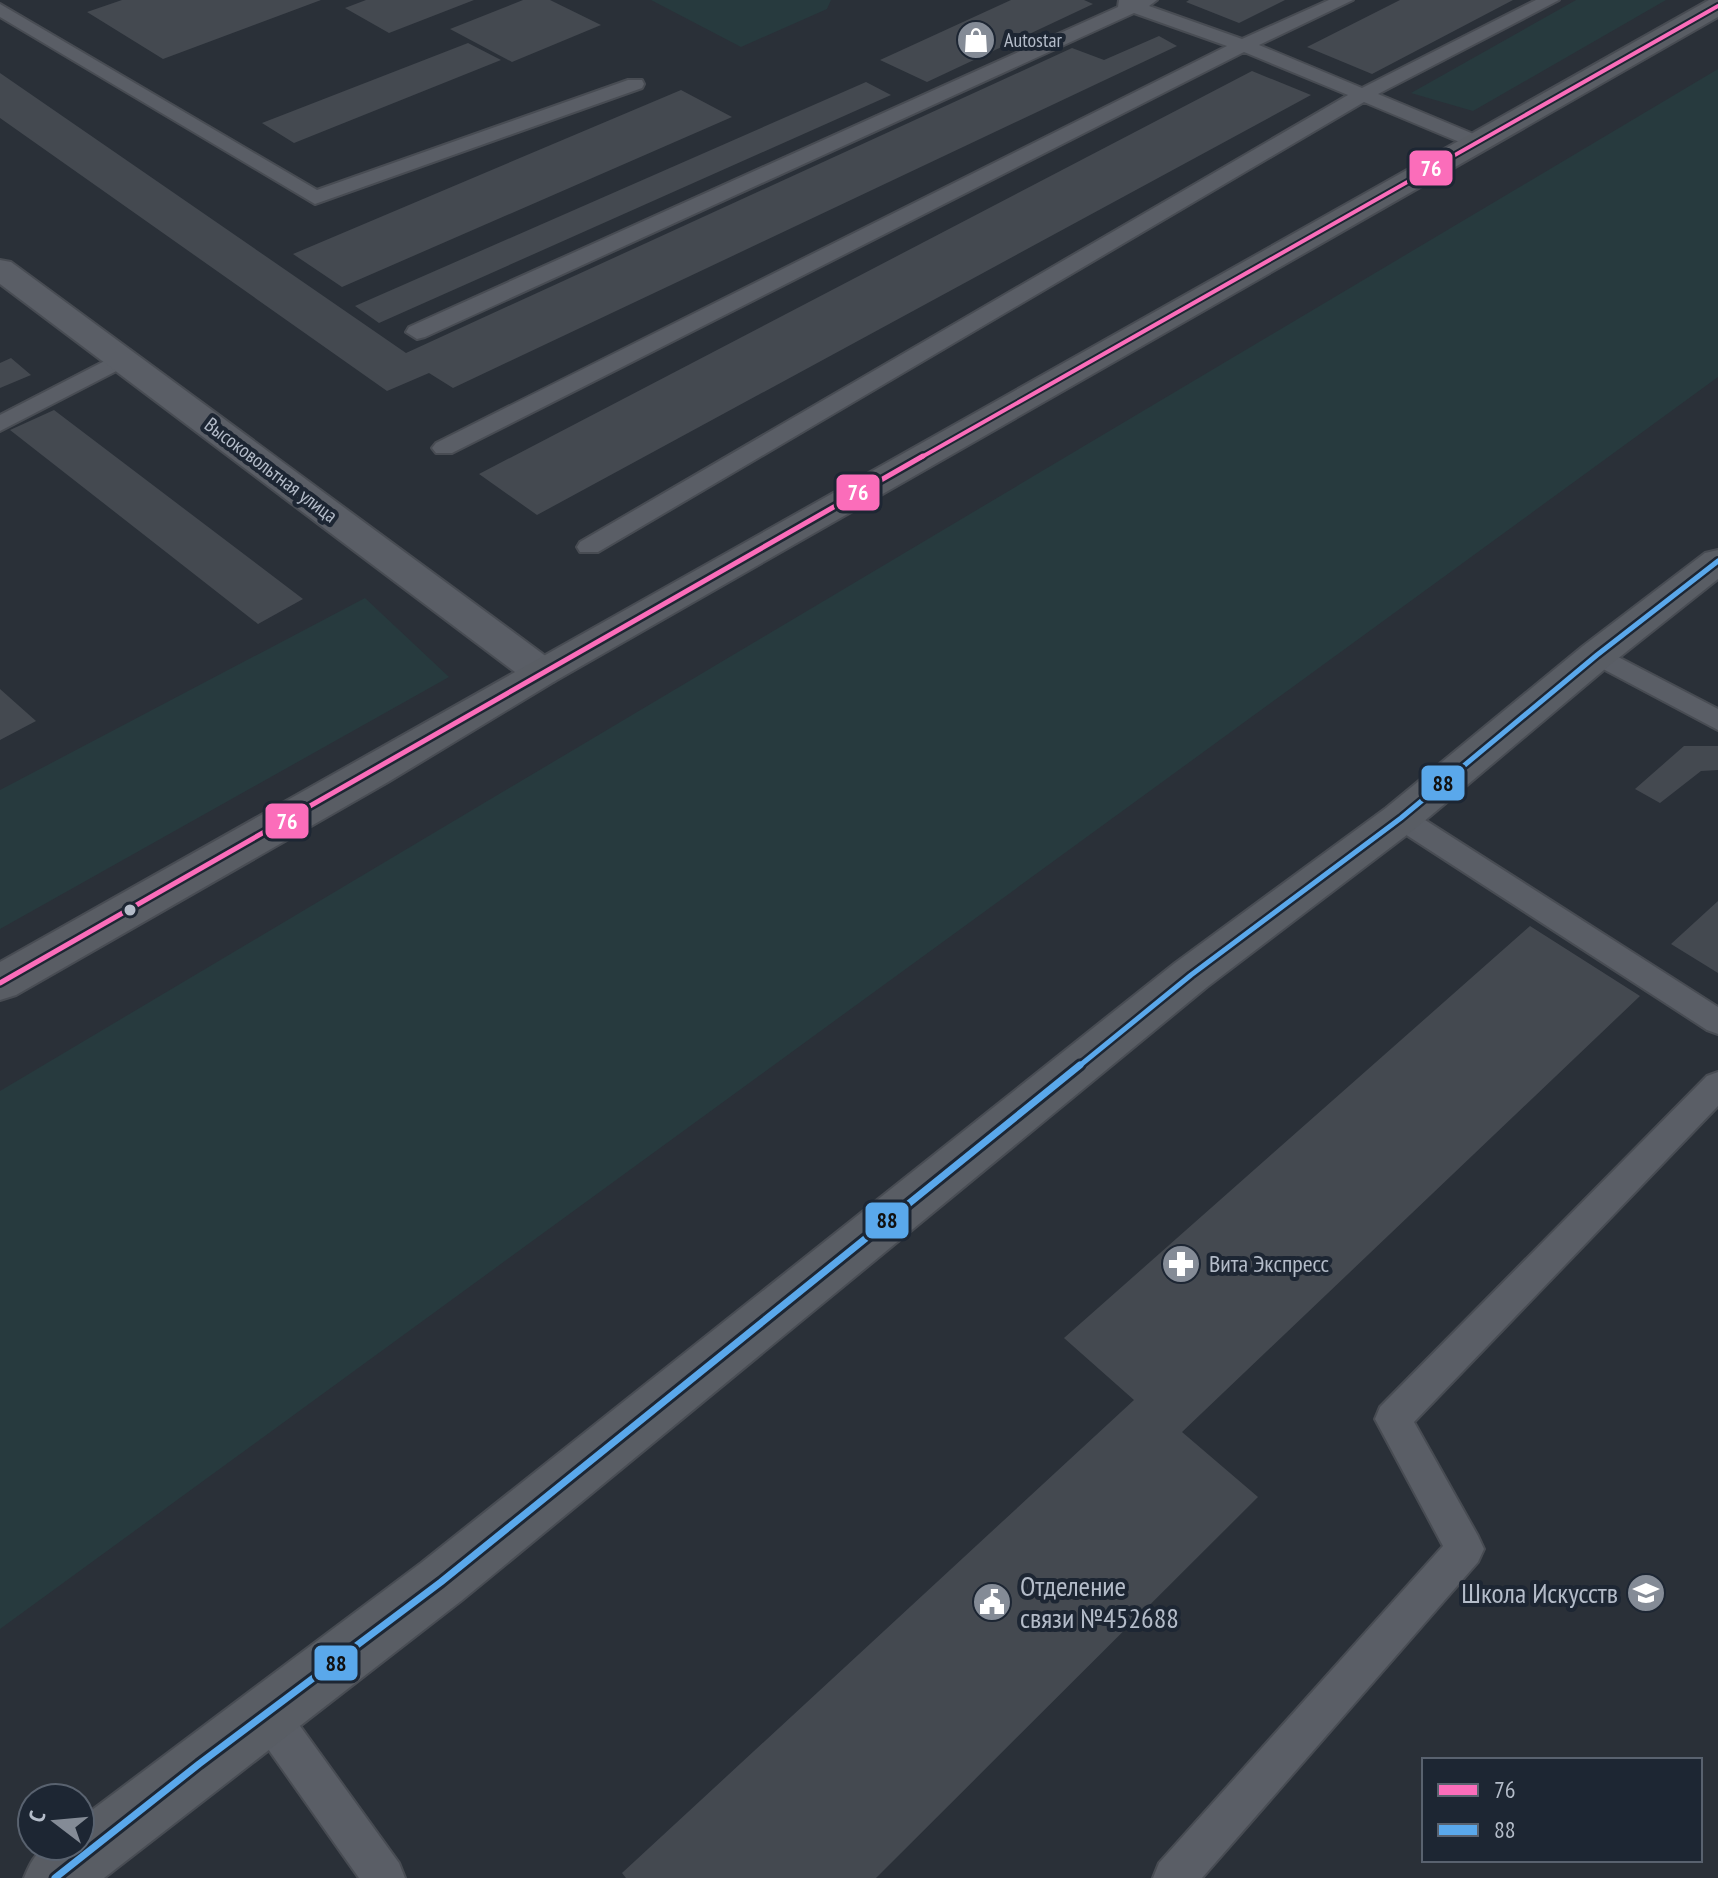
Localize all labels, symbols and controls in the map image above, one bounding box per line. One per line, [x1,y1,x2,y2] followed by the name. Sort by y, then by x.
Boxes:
[955,19,997,61] shop icon: Autostar
[1004,27,1062,53] place label: Autostar
[1408,149,1454,187] line badge: 76
[1420,154,1442,182] text: 76
[199,412,343,528] street label: Высоковольтная улица
[835,473,881,512] line badge: 76
[847,478,869,506] text: 76
[1420,764,1466,802] line badge: 88
[1432,769,1454,797] text: 88
[264,802,310,840] line badge: 76
[276,807,298,835] text: 76
[122,902,138,918] unlabelled marker
[864,1201,910,1240] line badge: 88
[876,1206,898,1234] text: 88
[1160,1243,1202,1285] pharmacy icon: Вита Экспресс
[1209,1248,1330,1279] place label: Вита Экспресс
[1020,1567,1179,1636] place label: Отделение связи №452688
[1625,1572,1667,1614] school or university icon: Школа Искусств
[1461,1574,1618,1611] place label: Школа Искусств
[971,1581,1013,1623] public building icon: Отделение связи №452688
[313,1644,359,1682] line badge: 88
[325,1649,347,1677] text: 88
[1422,1758,1702,1862] legend
[1494,1774,1516,1805] text: 76
[16,1782,96,1862] north arrow
[22,1808,52,1825] text: С
[1494,1814,1516,1845] text: 88

